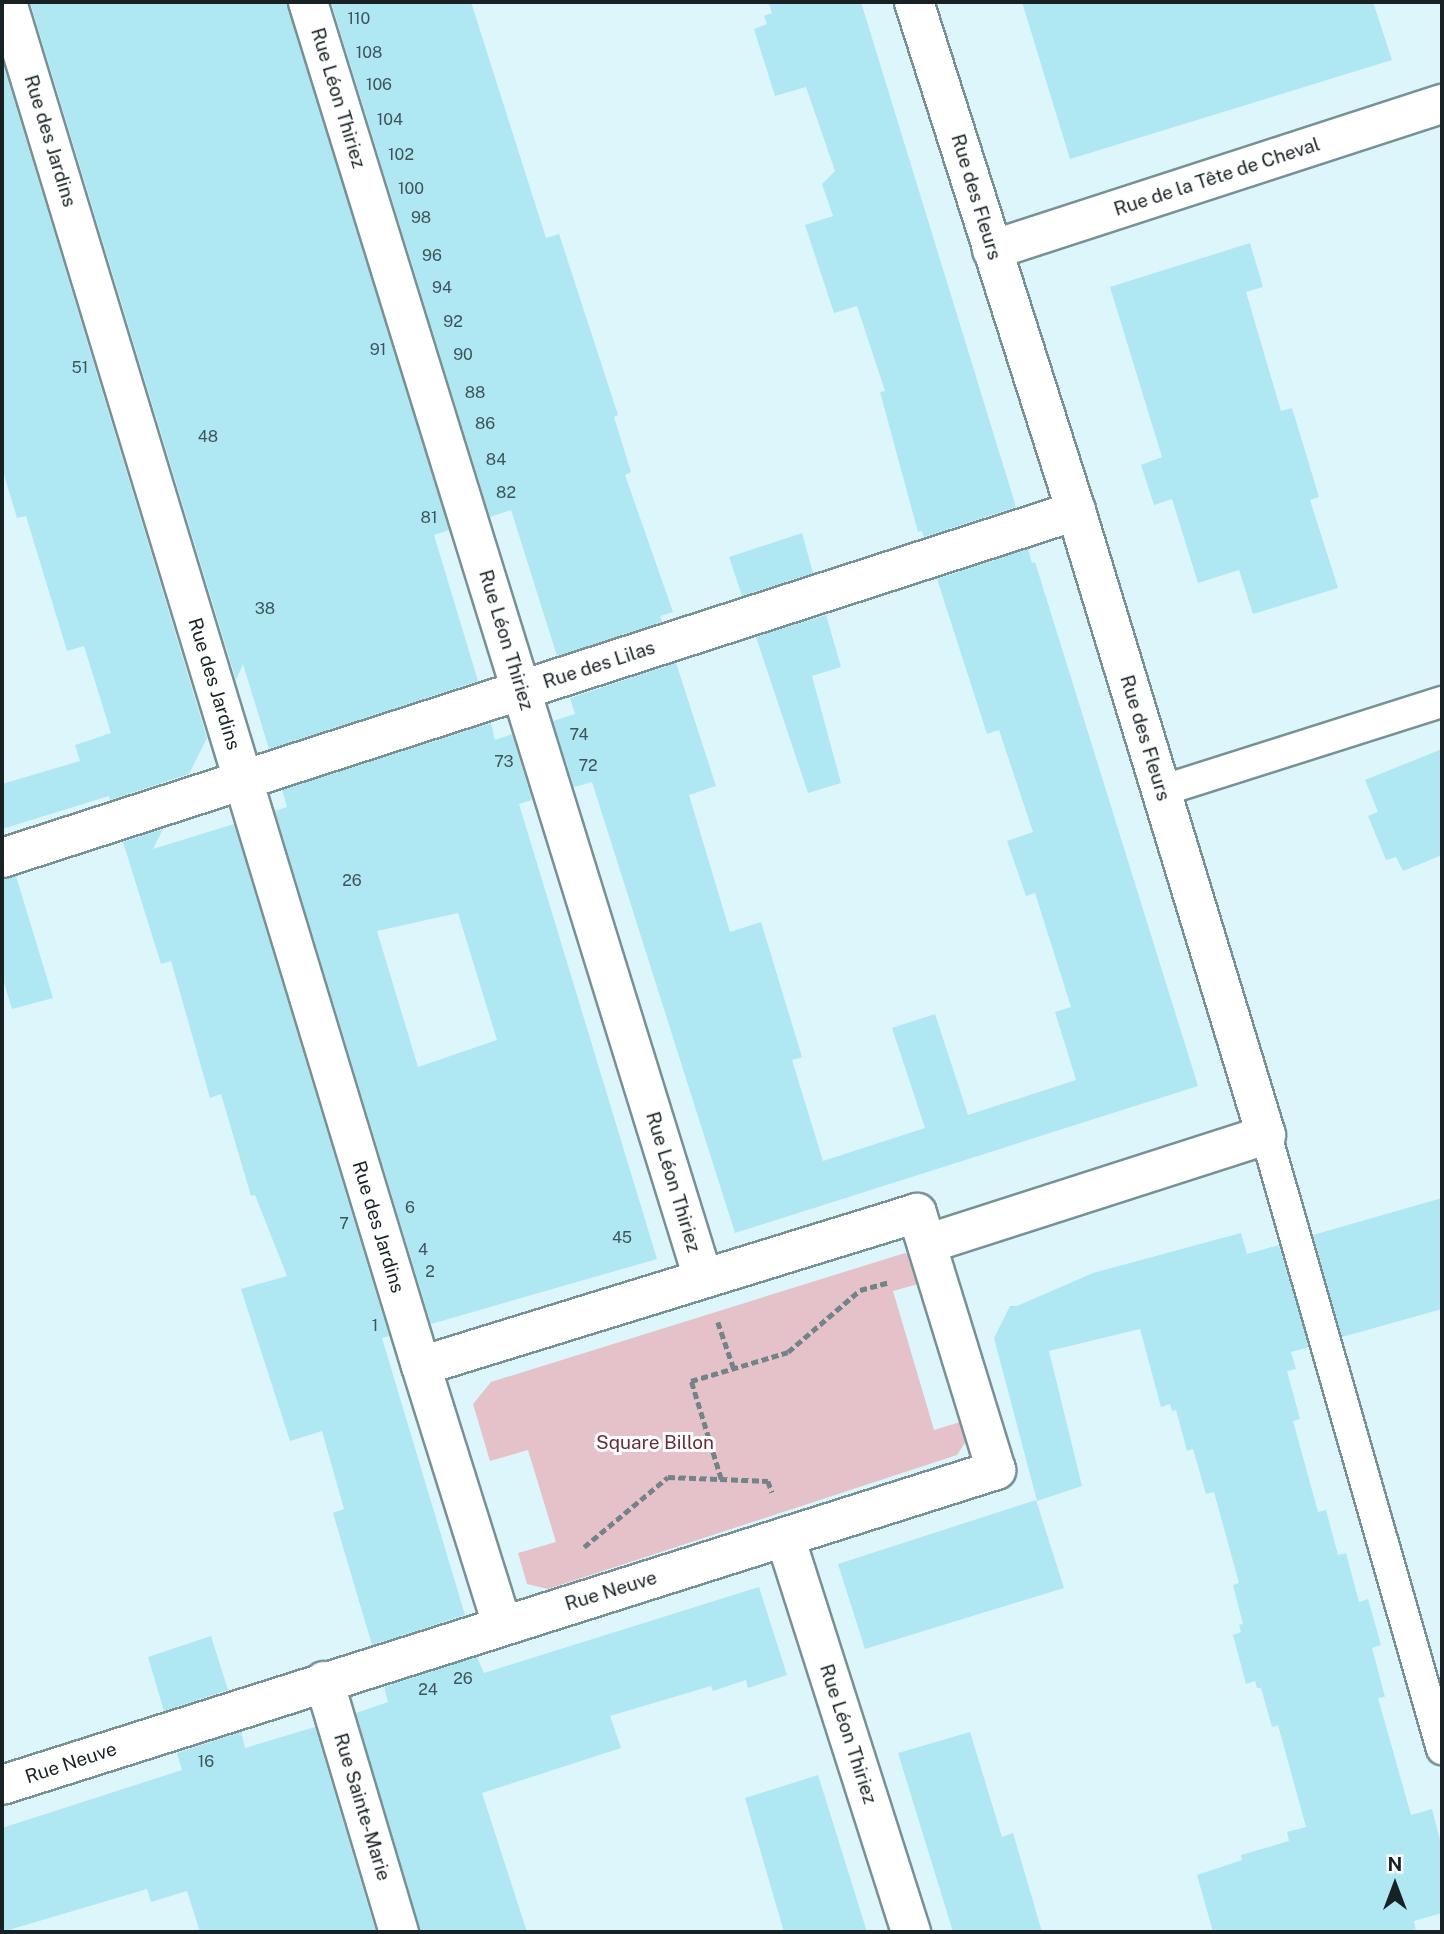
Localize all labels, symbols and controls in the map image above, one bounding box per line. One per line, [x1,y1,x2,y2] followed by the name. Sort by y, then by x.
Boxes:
[348,9,370,29] house number: 110
[306,25,370,171] street label: Rue Léon Thiriez
[356,43,382,63] house number: 108
[19,72,81,210] street label: Rue des Jardins
[366,75,392,95] house number: 106
[377,110,403,130] house number: 104
[946,131,1006,263] street label: Rue des Fleurs
[1111,133,1323,221] street label: Rue de la Tête de Cheval
[388,145,414,165] house number: 102
[398,179,424,199] house number: 100
[411,208,431,228] house number: 98
[422,246,442,266] house number: 96
[432,278,452,298] house number: 94
[443,312,463,332] house number: 92
[370,340,386,360] house number: 91
[453,345,473,365] house number: 90
[72,358,88,378] house number: 51
[465,383,485,403] house number: 88
[475,414,495,434] house number: 86
[198,427,218,447] house number: 48
[486,450,506,470] house number: 84
[496,483,516,503] house number: 82
[421,508,437,528] house number: 81
[474,567,538,713] street label: Rue Léon Thiriez
[255,599,275,619] house number: 38
[183,615,245,753] street label: Rue des Jardins
[540,636,658,694] street label: Rue des Lilas
[1115,672,1175,804] street label: Rue des Fleurs
[569,725,589,745] house number: 74
[494,752,514,772] house number: 73
[578,756,598,776] house number: 72
[342,871,362,891] house number: 26
[641,1109,705,1255] street label: Rue Léon Thiriez
[347,1158,409,1296] street label: Rue des Jardins
[405,1198,415,1218] house number: 6
[339,1214,349,1234] house number: 7
[612,1228,632,1248] house number: 45
[418,1240,428,1260] house number: 4
[425,1262,435,1282] house number: 2
[372,1316,378,1336] house number: 1
[596,1432,714,1454] park label: Square Billon
[562,1566,660,1616] street label: Rue Neuve
[815,1661,881,1807] street label: Rue Léon Thiriez
[453,1669,473,1689] house number: 26
[418,1680,438,1700] house number: 24
[329,1730,395,1884] street label: Rue Sainte-Marie
[22,1737,120,1789] street label: Rue Neuve
[198,1752,214,1772] house number: 16
[1360,1850,1430,1920] north arrow
[1388,1853,1402,1875] text: N

